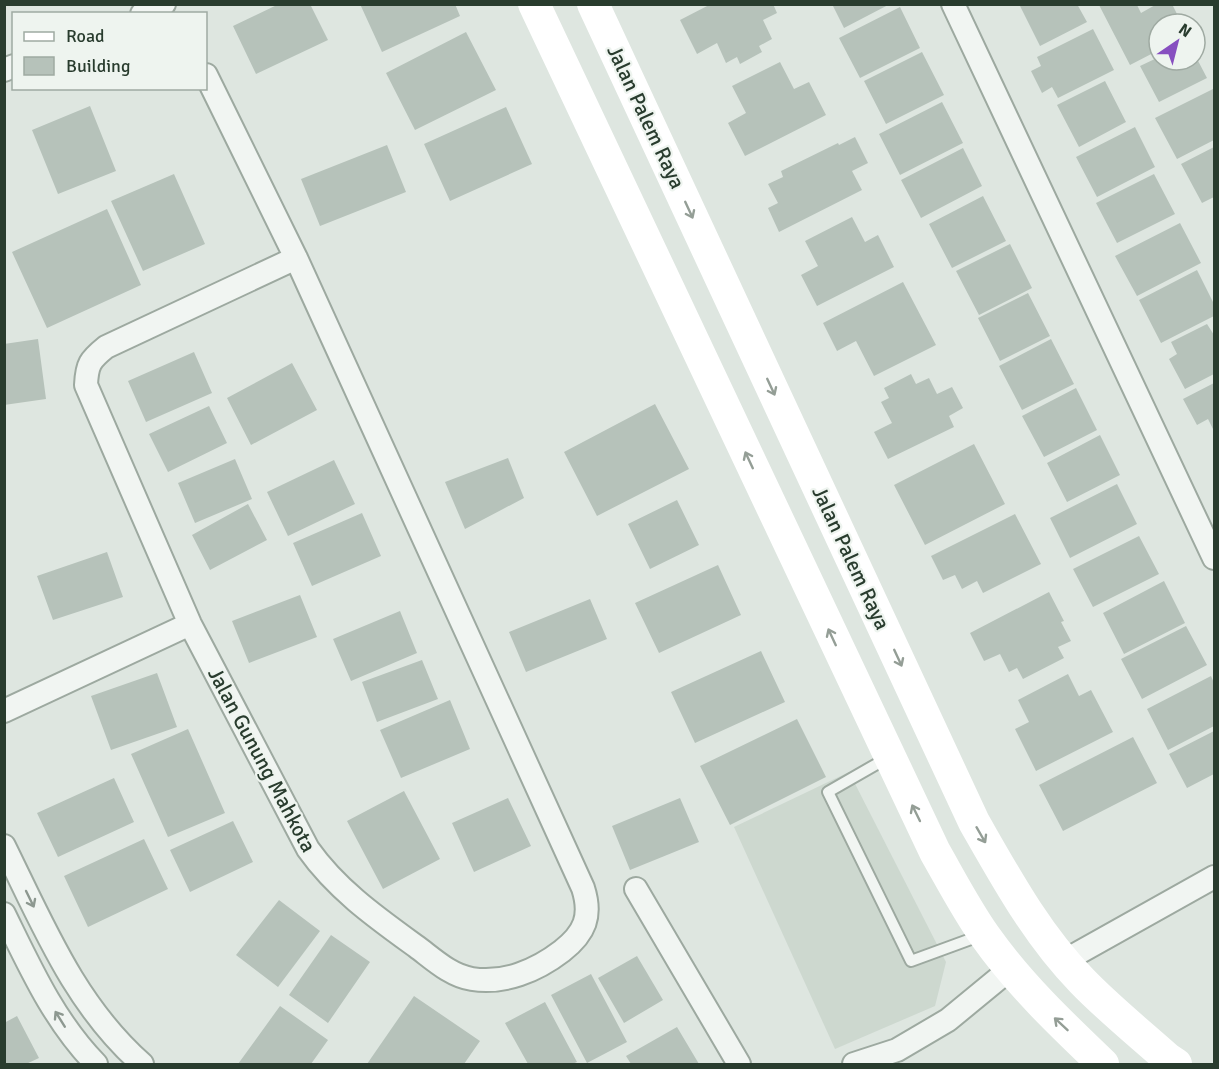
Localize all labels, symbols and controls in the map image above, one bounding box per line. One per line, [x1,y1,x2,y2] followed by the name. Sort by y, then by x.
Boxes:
[12,12,207,90] legend
[1147,12,1207,72] north arrow
[1175,19,1195,42] text: N
[66,25,105,47] text: Road
[601,41,691,193] street label: Jalan Palem Raya
[66,55,130,77] text: Building
[684,200,695,218] one-way arrow
[766,377,778,395] one-way arrow
[743,452,754,470] one-way arrow
[806,482,896,634] street label: Jalan Palem Raya
[826,628,838,646] one-way arrow
[893,649,904,667] one-way arrow
[202,663,322,857] street label: Jalan Gunung Mahkota
[909,804,921,822] one-way arrow
[976,826,988,843] one-way arrow
[25,889,36,907] one-way arrow
[53,1011,65,1028] one-way arrow
[1053,1017,1068,1032] one-way arrow

